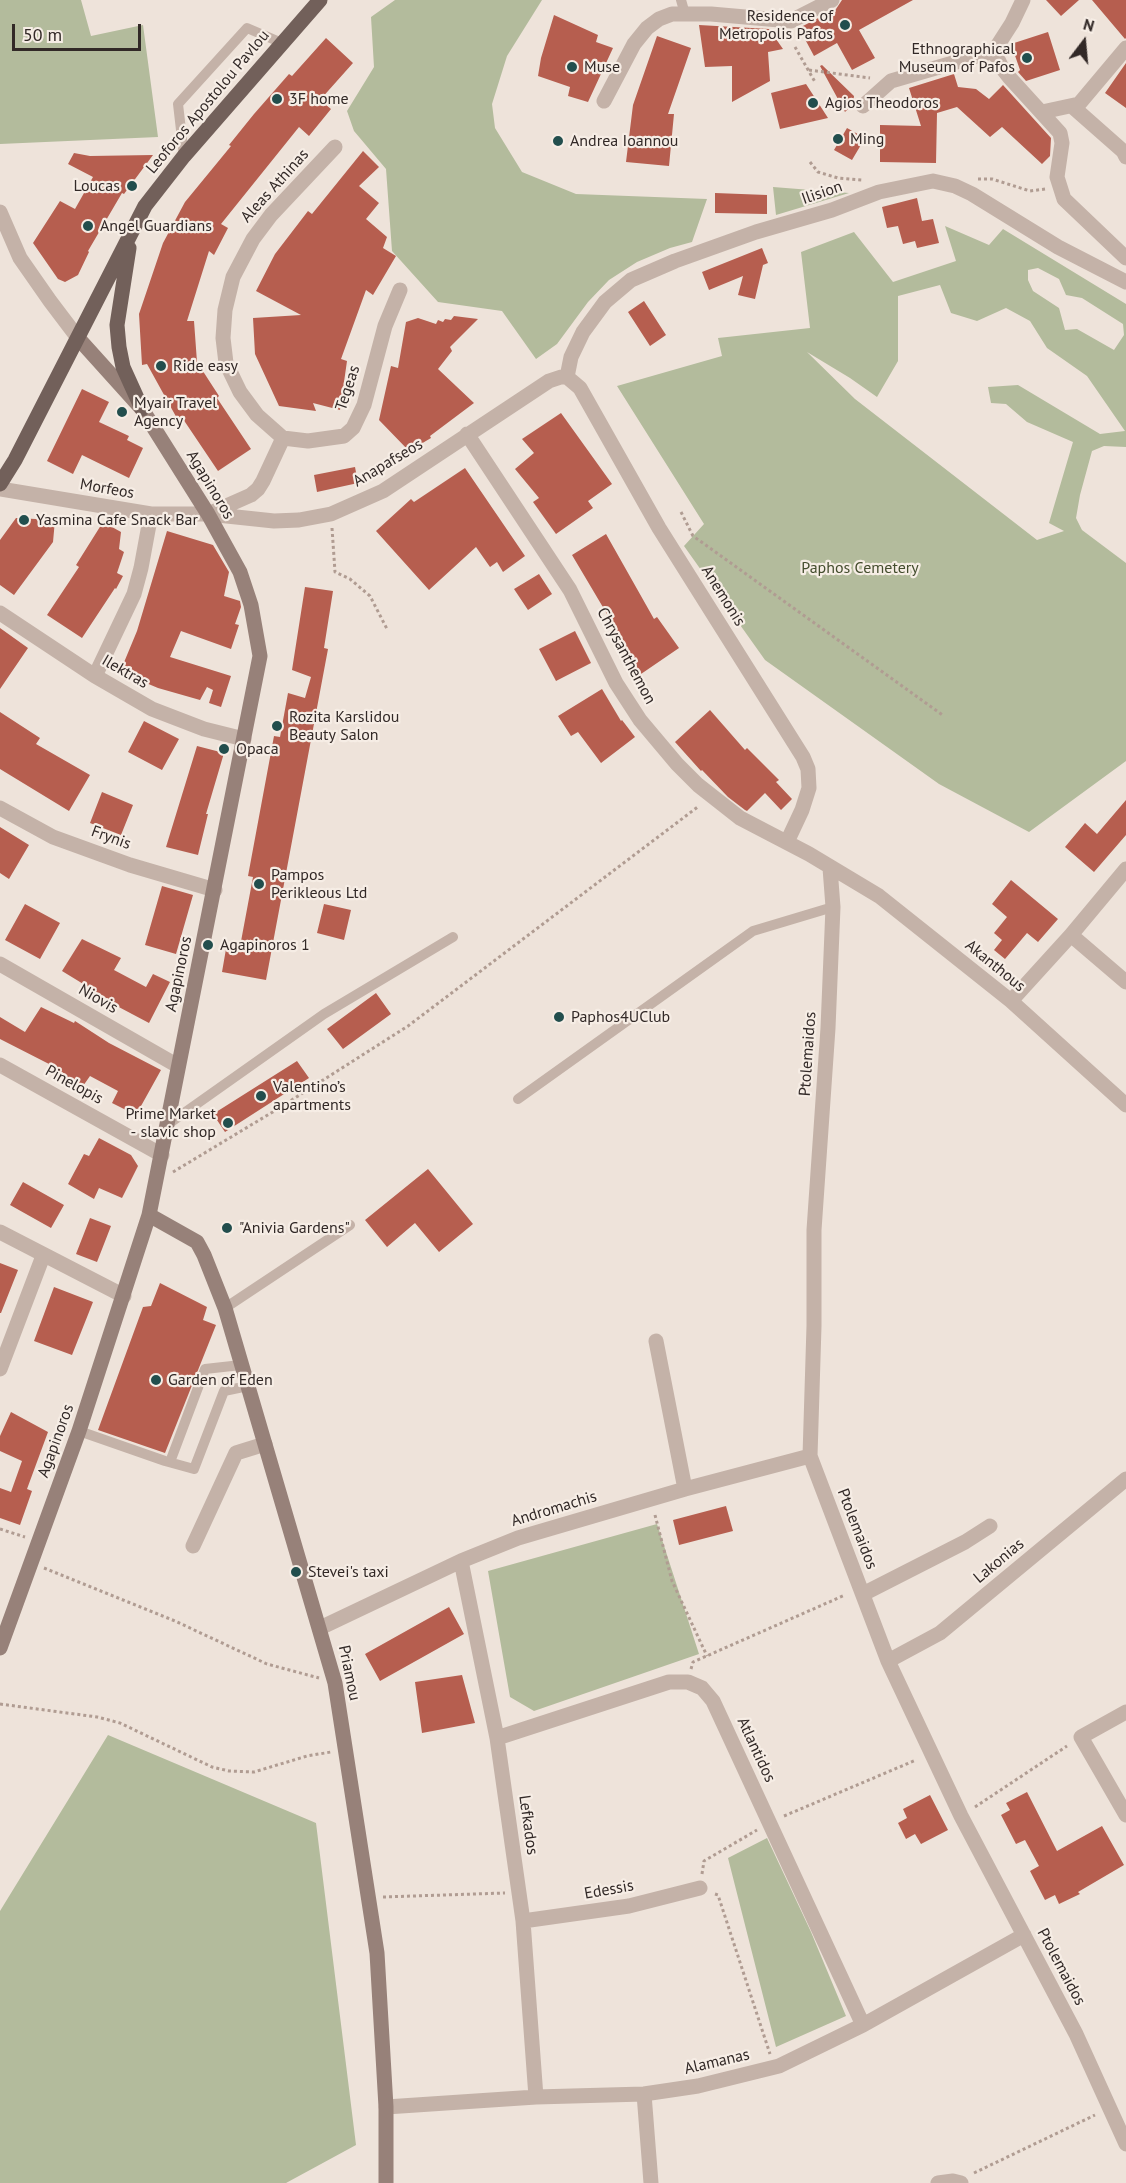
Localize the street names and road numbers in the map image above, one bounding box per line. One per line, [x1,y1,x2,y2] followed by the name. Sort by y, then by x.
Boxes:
[142,26,274,178] street label: Leoforos Apostolou Pavlou
[237,145,313,227] street label: Aleas Athinas
[799,177,845,209] street label: Ilision
[332,363,364,413] street label: Tegeas
[350,435,426,491] street label: Anapafseos
[182,447,238,523] street label: Agapinoros
[78,475,136,503] street label: Morfeos
[697,562,749,630] street label: Anemonis
[592,604,660,708] street label: Chrysanthemon
[98,651,152,693] street label: Ilektras
[88,822,134,854] street label: Frynis
[162,934,196,1014] street label: Agapinoros
[961,936,1029,996] street label: Akanthous
[75,980,121,1018] street label: Niovis
[795,1011,821,1097] street label: Ptolemaidos
[42,1061,106,1109] street label: Pinelopis
[34,1402,78,1480] street label: Agapinoros
[833,1486,881,1572] street label: Ptolemaidos
[509,1487,599,1531] street label: Andromachis
[970,1534,1028,1588] street label: Lakonias
[334,1643,364,1703] street label: Priamou
[733,1714,779,1786] street label: Atlantidos
[514,1794,542,1856] street label: Lefkados
[583,1876,635,1904] street label: Edessis
[1033,1925,1089,2009] street label: Ptolemaidos
[683,2045,751,2079] street label: Alamanas

